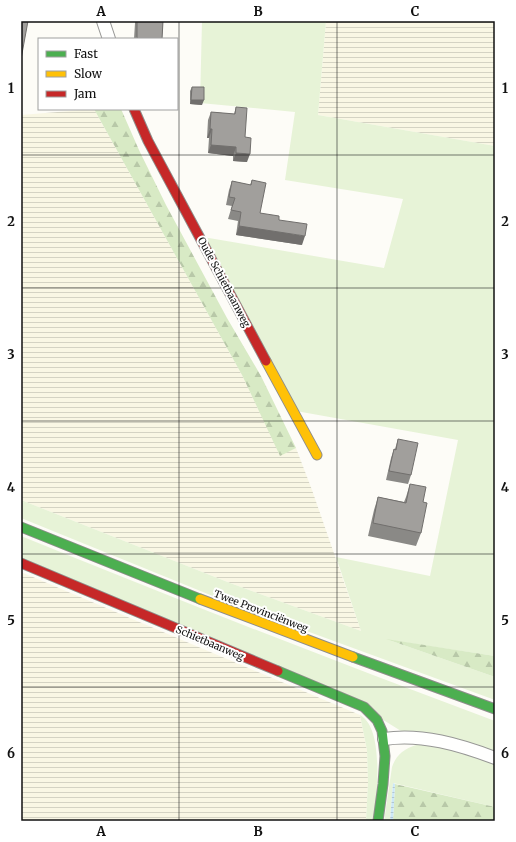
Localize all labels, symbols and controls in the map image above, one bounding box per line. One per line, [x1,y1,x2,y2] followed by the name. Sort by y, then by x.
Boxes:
[95,3,106,20] text: A
[253,3,263,20] text: B
[411,3,420,20] text: C
[38,38,178,110] legend
[74,46,98,61] text: Fast
[74,66,103,81] text: Slow
[8,80,14,97] text: 1
[502,80,508,97] text: 1
[73,86,97,101] text: Jam
[7,213,15,230] text: 2
[501,213,509,230] text: 2
[195,235,253,329] street label: Oude Schietbaanweg
[7,346,15,363] text: 3
[501,346,509,363] text: 3
[7,479,16,496] text: 4
[501,479,510,496] text: 4
[212,587,310,635] street label: Twee Provinciënweg
[7,612,15,629] text: 5
[501,612,509,629] text: 5
[174,623,246,663] street label: Schietbaanweg
[7,745,15,762] text: 6
[501,745,509,762] text: 6
[95,823,106,840] text: A
[253,823,263,840] text: B
[411,823,420,840] text: C

